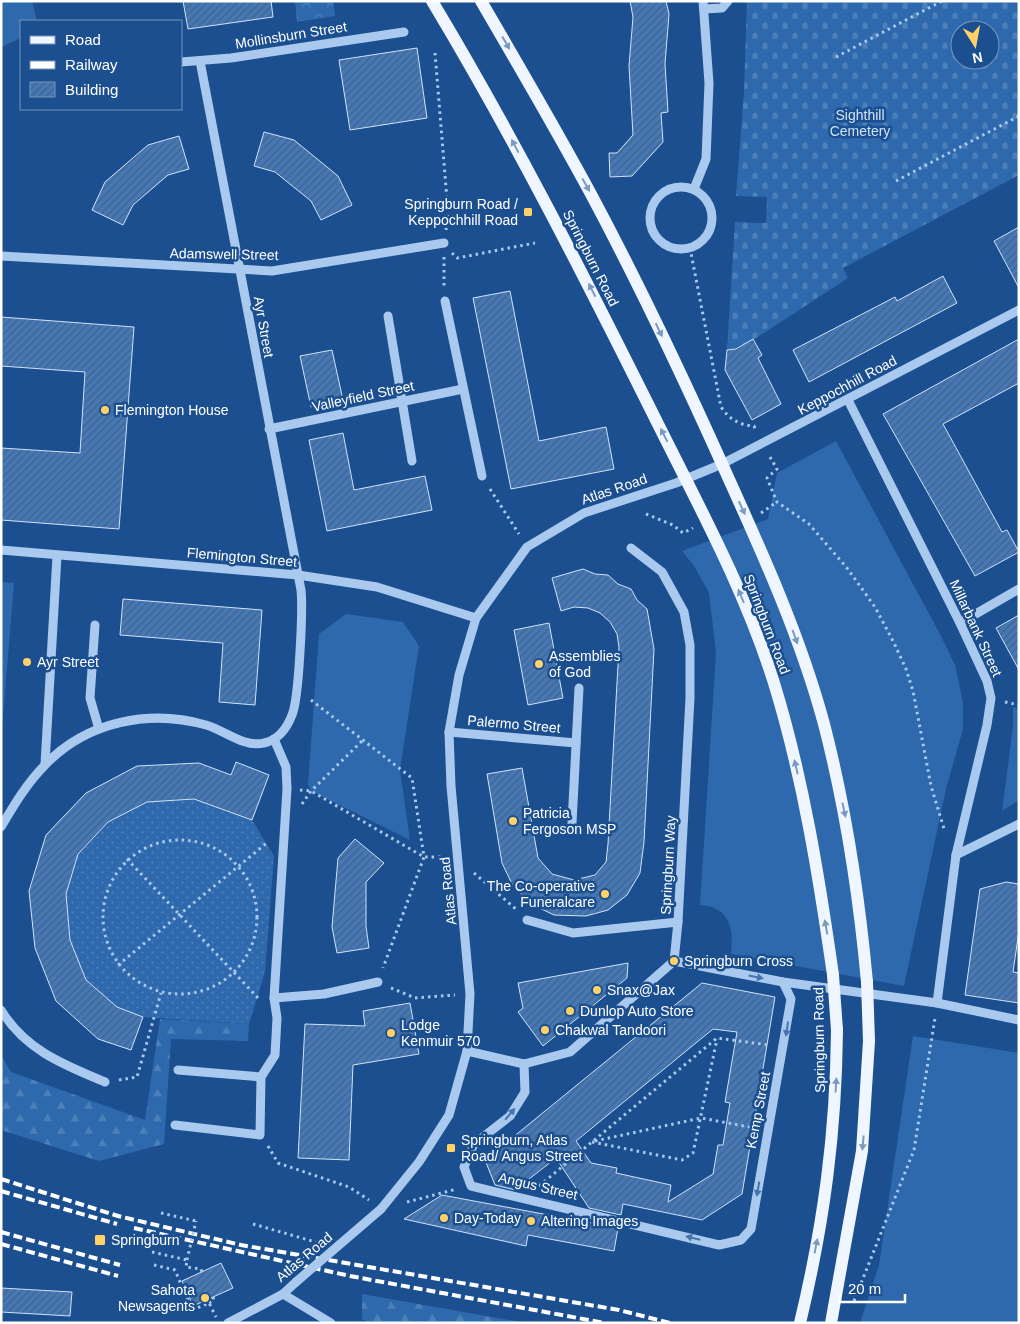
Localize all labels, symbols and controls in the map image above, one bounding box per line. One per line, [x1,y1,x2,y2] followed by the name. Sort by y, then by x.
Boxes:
[234,18,348,52] street label: Mollinsburn Street
[20,20,182,110] legend
[950,20,1000,70] north arrow
[65,31,101,48] text: Road
[501,37,510,50] one-way arrow
[971,49,984,67] text: N
[65,56,118,73] text: Railway
[65,81,118,98] text: Building
[830,107,890,139] park label: Sighthill Cemetery
[511,140,520,153] one-way arrow
[581,178,590,191] one-way arrow
[404,196,518,228] place label: Springburn Road / Keppochhill Road
[522,206,534,218] marker: Springburn Road / Keppochhill Road
[560,207,622,309] street label: Springburn Road
[169,245,279,263] street label: Adamswell Street
[588,283,596,297] one-way arrow
[251,295,277,359] street label: Ayr Street
[655,323,663,337] one-way arrow
[795,352,899,418] street label: Keppochhill Road
[310,377,416,415] street label: Valleyfield Street
[115,402,229,418] place label: Flemington House
[99,404,111,416] marker: Flemington House
[660,428,668,443] one-way arrow
[579,470,649,508] street label: Atlas Road
[739,501,747,515] one-way arrow
[186,544,298,570] street label: Flemington Street
[741,572,793,676] street label: Springburn Road
[947,577,1005,679] street label: Millarbank Street
[736,589,744,603] one-way arrow
[792,629,799,644] one-way arrow
[549,648,621,680] place label: Assemblies of God
[37,654,99,670] place label: Ayr Street
[21,656,33,668] marker: Ayr Street
[533,658,545,670] marker: Assemblies of God
[467,712,561,736] street label: Palermo Street
[792,760,800,775] one-way arrow
[840,802,848,817] one-way arrow
[523,805,616,837] place label: Patricia Fergoson MSP
[507,815,519,827] marker: Patricia Fergoson MSP
[657,815,679,915] street label: Springburn Way
[436,856,460,926] street label: Atlas Road
[487,878,595,910] place label: The Co-operative Funeralcare
[599,888,611,900] marker: The Co-operative Funeralcare
[821,919,829,935] one-way arrow
[684,953,793,969] place label: Springburn Cross
[668,955,680,967] marker: Springburn Cross
[749,973,764,981] one-way arrow
[607,982,675,998] place label: Snax@Jax
[591,984,603,996] marker: Snax@Jax
[810,987,828,1093] street label: Springburn Road
[580,1003,694,1019] place label: Dunlop Auto Store
[564,1005,576,1017] marker: Dunlop Auto Store
[401,1017,481,1049] place label: Lodge Kenmuir 570
[783,1021,791,1037] one-way arrow
[555,1022,666,1038] place label: Chakwal Tandoori
[539,1024,551,1036] marker: Chakwal Tandoori
[385,1027,397,1039] marker: Lodge Kenmuir 570
[743,1070,773,1150] street label: Kemp Street
[833,1077,841,1093] one-way arrow
[505,1108,516,1121] one-way arrow
[461,1132,583,1164] place label: Springburn, Atlas Road/ Angus Street
[859,1135,867,1151] one-way arrow
[445,1142,457,1154] marker: Springburn, Atlas Road/ Angus Street
[497,1169,579,1203] street label: Angus Street
[754,1181,762,1197] one-way arrow
[454,1210,521,1226] place label: Day-Today
[438,1212,450,1224] marker: Day-Today
[541,1213,638,1229] place label: Altering Images
[525,1215,537,1227] marker: Altering Images
[273,1229,335,1285] street label: Atlas Road
[111,1232,180,1248] place label: Springburn
[93,1233,107,1247] marker: Springburn
[686,1234,701,1242] one-way arrow
[813,1238,821,1254] one-way arrow
[840,1272,905,1304] scale bar
[848,1280,881,1297] text: 20 m
[118,1282,195,1314] place label: Sahota Newsagents
[199,1292,211,1304] marker: Sahota Newsagents

